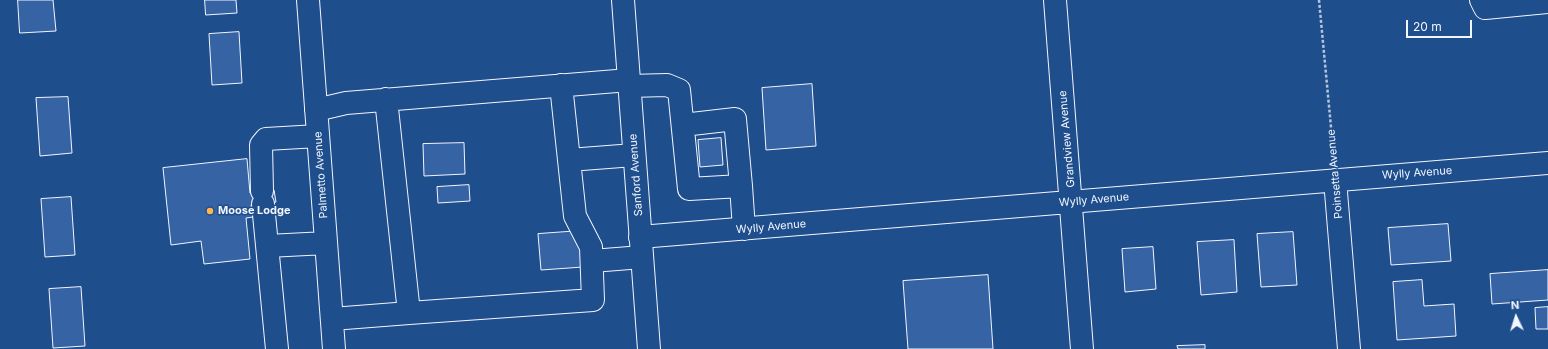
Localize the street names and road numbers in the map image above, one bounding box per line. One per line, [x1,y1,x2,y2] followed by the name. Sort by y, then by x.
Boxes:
[1056,90,1078,188] street label: Grandview Avenue
[1325,129,1345,219] street label: Poinsetta Avenue
[311,131,331,219] street label: Palmetto Avenue
[627,133,645,217] street label: Sanford Avenue
[1381,164,1453,182] street label: Wylly Avenue
[1058,190,1130,210] street label: Wylly Avenue
[735,217,807,237] street label: Wylly Avenue

